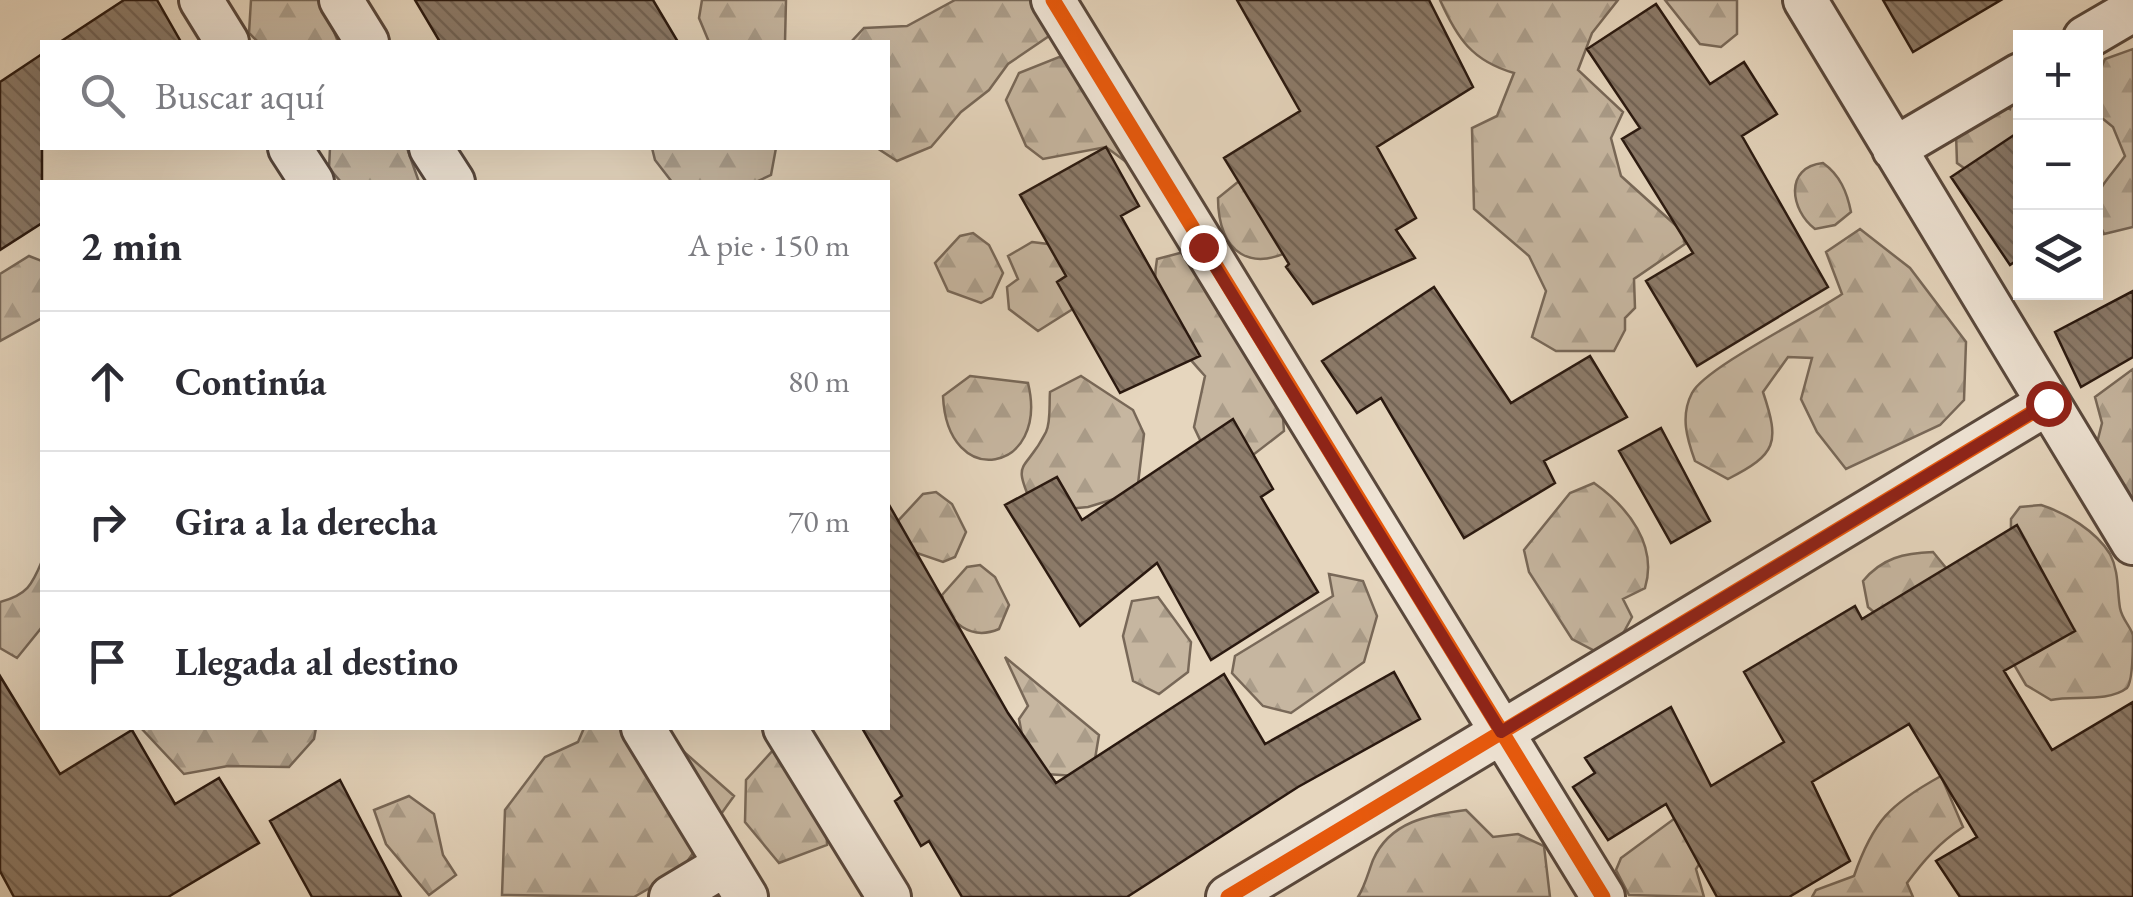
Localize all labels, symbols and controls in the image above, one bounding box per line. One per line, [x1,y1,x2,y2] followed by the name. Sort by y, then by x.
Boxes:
[2013,30,2103,300] map controls
[2013,30,2103,120] button: +
[40,40,890,150] search box
[75,68,130,123] icon: search
[155,71,324,120] text: Buscar aquí
[2013,120,2103,210] button: −
[2013,210,2103,300] button: layers
[80,218,182,273] text: 2 min
[688,224,850,266] text: A pie · 150 m
[1181,225,1227,271] route end
[80,354,135,409] icon: ahead
[175,357,327,406] text: Continúa
[788,360,850,402] text: 80 m
[2026,381,2072,427] route start
[80,494,135,549] icon: right
[175,497,438,546] text: Gira a la derecha
[788,500,850,542] text: 70 m
[80,634,135,689] icon: arrive
[175,637,458,686] text: Llegada al destino

